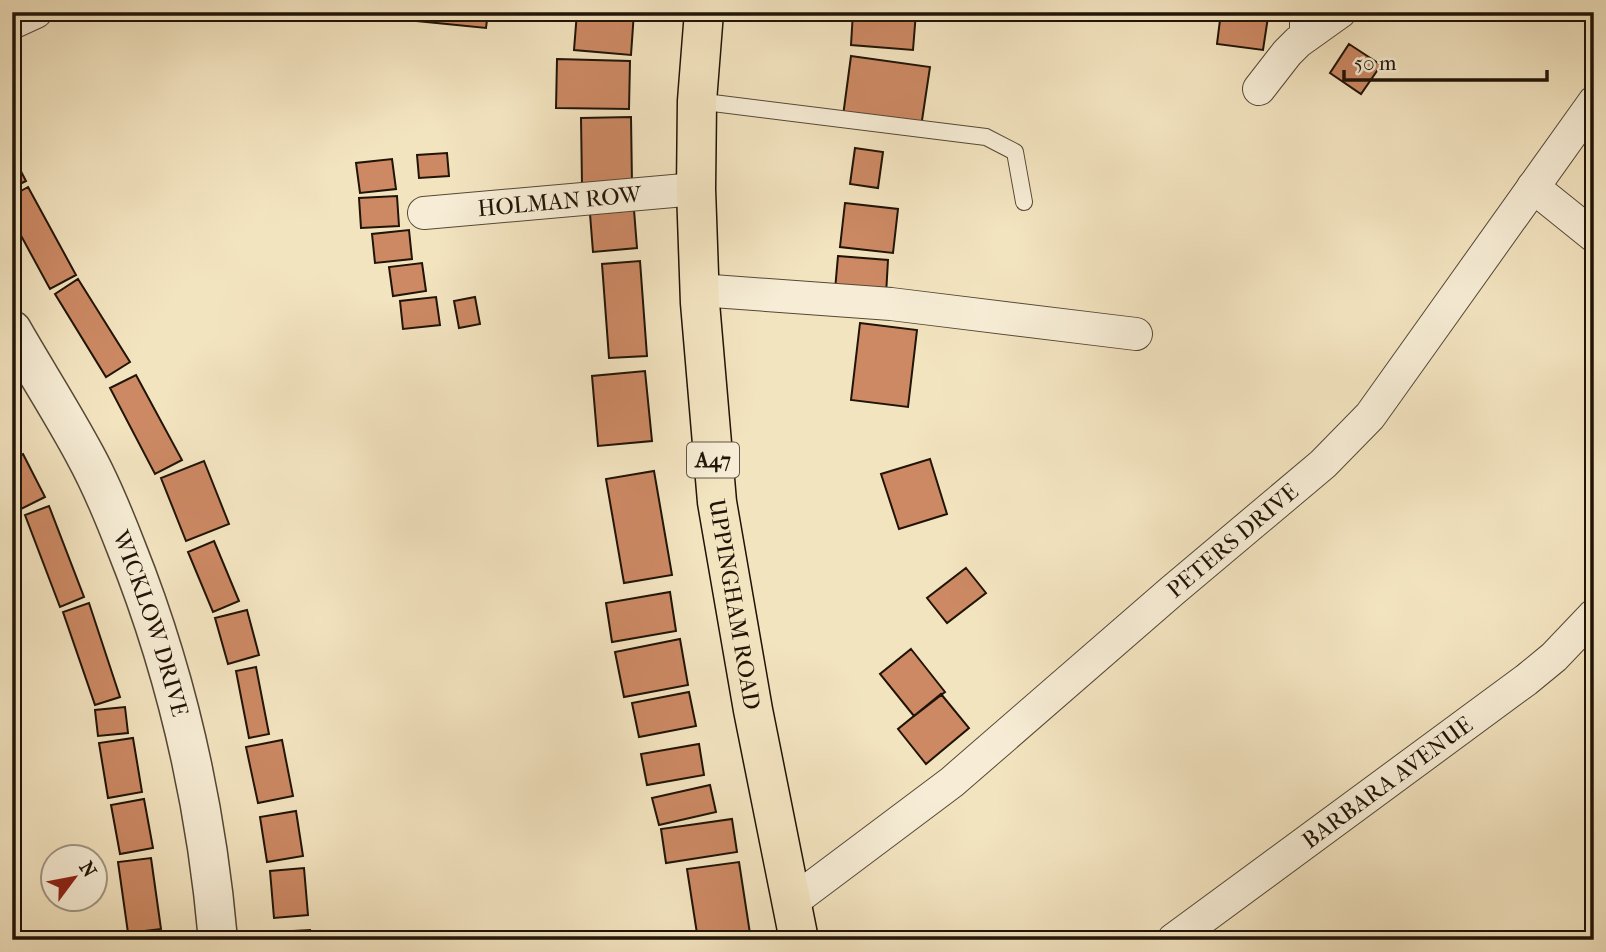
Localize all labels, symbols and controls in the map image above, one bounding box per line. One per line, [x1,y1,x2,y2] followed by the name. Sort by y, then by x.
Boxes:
[1344,38,1546,82] scale bar
[1354,51,1397,75] text: 50 m
[476,180,644,222] street label: HOLMAN ROW
[687,442,739,477] road number: A47
[1161,478,1303,603] street label: PETERS DRIVE
[703,497,766,712] street label: UPPINGHAM ROAD
[107,526,194,719] street label: WICKLOW DRIVE
[1297,711,1478,854] street label: BARBARA AVENUE
[38,844,108,914] north arrow
[74,858,101,882] text: N

